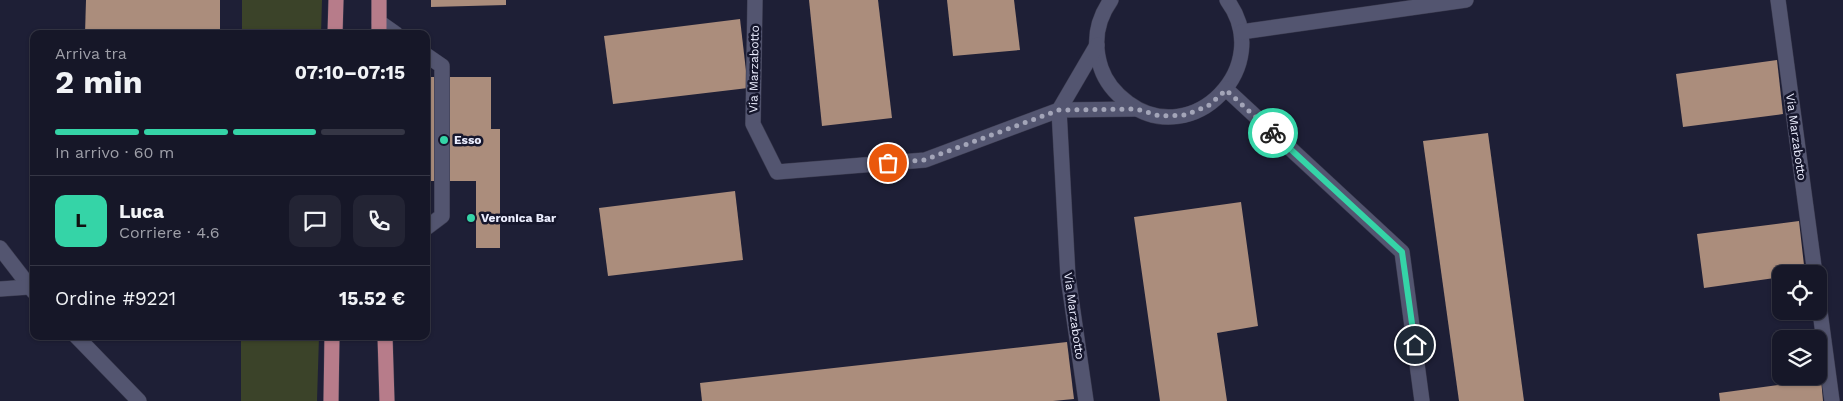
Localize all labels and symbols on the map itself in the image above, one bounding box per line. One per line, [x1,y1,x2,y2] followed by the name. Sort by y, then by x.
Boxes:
[746,25,762,113] street label: Via Marzabotto
[1783,93,1809,181] street label: Via Marzabotto
[1248,108,1298,158] courier
[454,133,482,147] place label: Esso
[438,134,450,146] marker: Esso
[867,142,909,184] pin
[481,211,557,225] place label: Veronica Bar
[465,212,477,224] marker: Veronica Bar
[1061,272,1087,360] street label: Via Marzabotto
[1394,324,1436,366] pin

